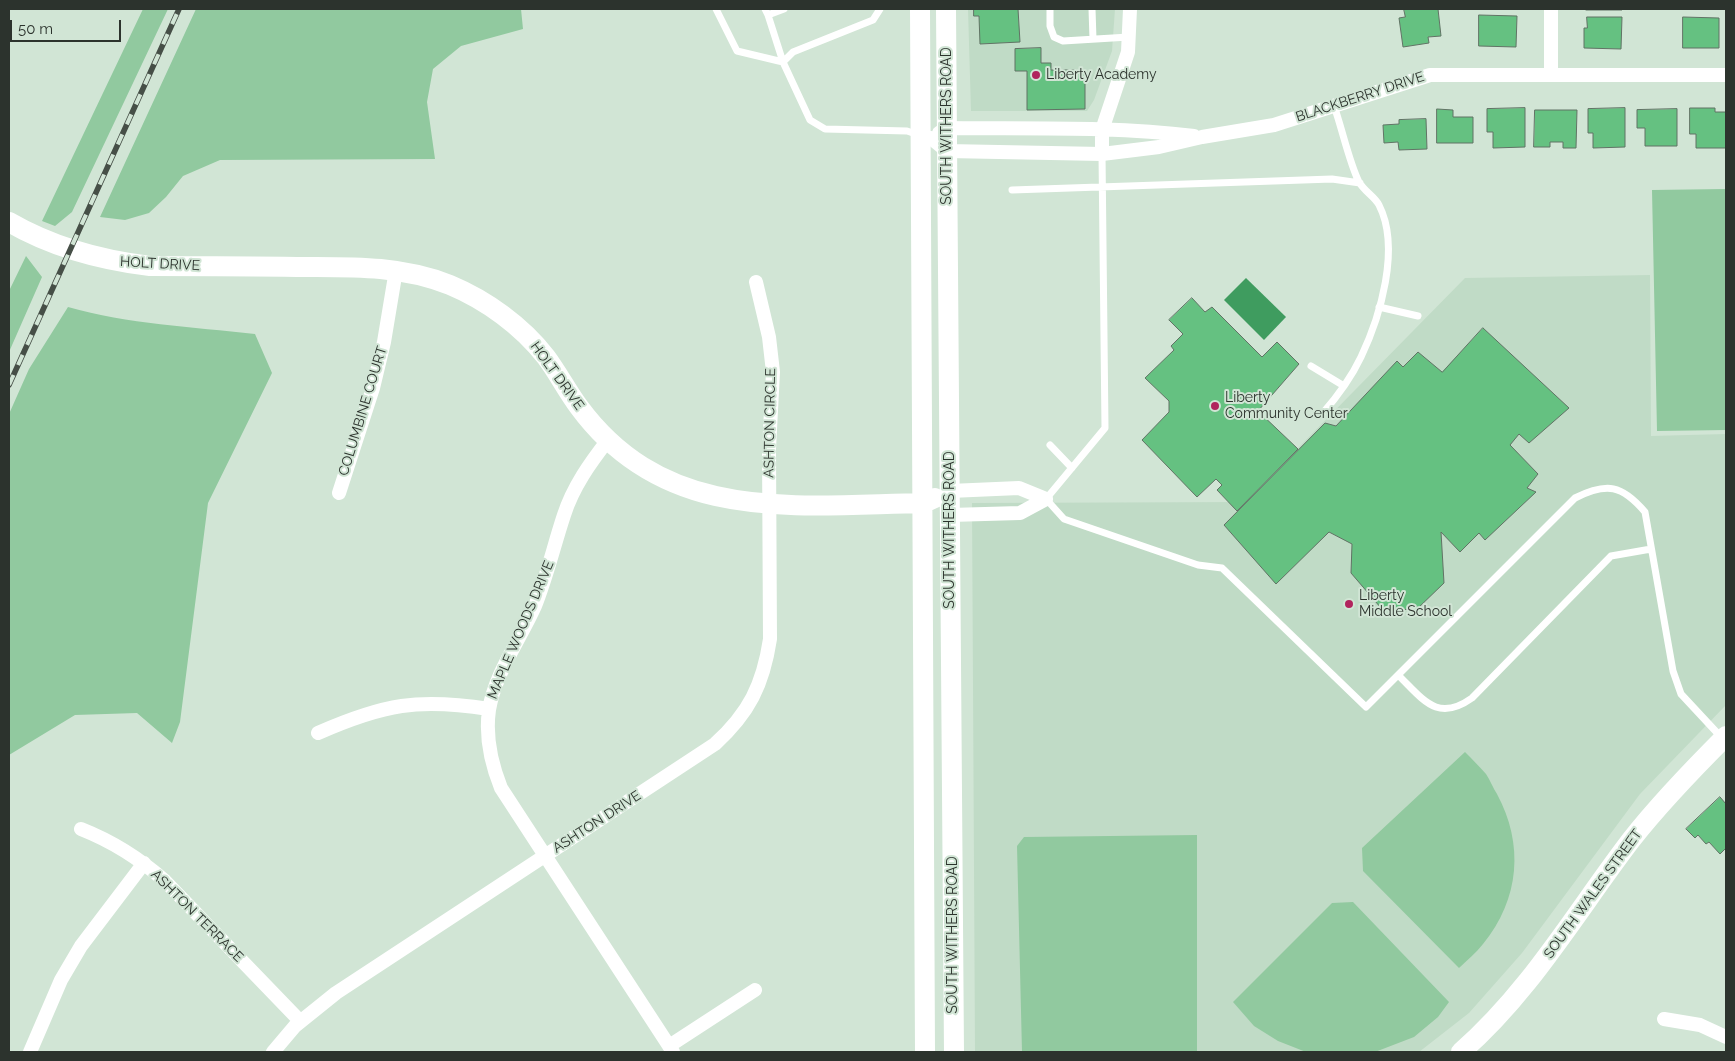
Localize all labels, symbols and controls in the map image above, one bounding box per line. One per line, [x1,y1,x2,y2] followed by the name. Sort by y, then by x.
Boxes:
[12,10,124,42] scale bar
[18,20,53,38] text: 50 m
[939,47,955,205] street label: SOUTH WITHERS ROAD
[1046,67,1157,83] place label: Liberty Academy
[1294,68,1426,126] street label: BLACKBERRY DRIVE
[1030,69,1042,81] marker: Liberty Academy
[120,254,200,274] street label: HOLT DRIVE
[527,339,587,413] street label: HOLT DRIVE
[335,344,391,478] street label: COLUMBINE COURT
[761,368,779,478] street label: ASHTON CIRCLE
[1225,390,1348,422] place label: Liberty Community Center
[1209,400,1221,412] marker: Liberty Community Center
[942,451,958,609] street label: SOUTH WITHERS ROAD
[484,558,558,702] street label: MAPLE WOODS DRIVE
[1359,588,1452,620] place label: Liberty Middle School
[1343,598,1355,610] marker: Liberty Middle School
[550,787,644,857] street label: ASHTON DRIVE
[1540,826,1646,962] street label: SOUTH WALES STREET
[945,856,961,1014] street label: SOUTH WITHERS ROAD
[147,866,247,966] street label: ASHTON TERRACE

